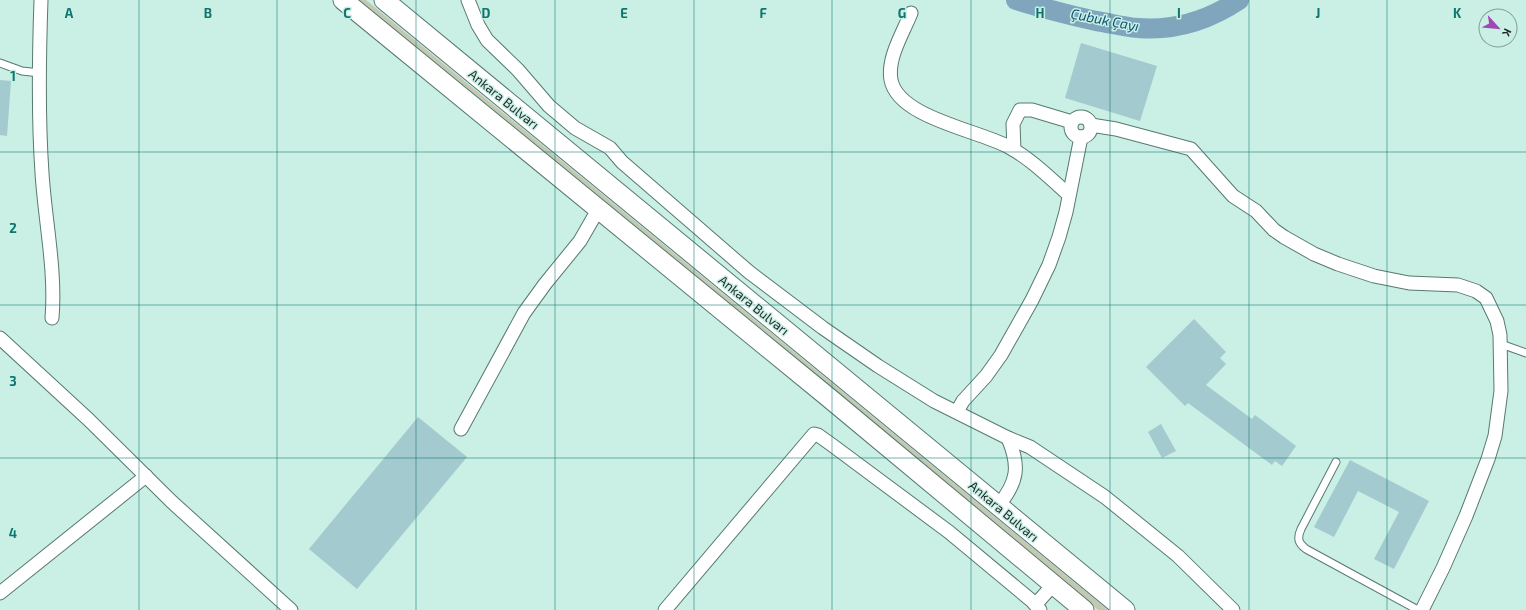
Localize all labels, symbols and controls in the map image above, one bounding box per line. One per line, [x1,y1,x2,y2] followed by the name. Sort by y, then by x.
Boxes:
[65,5,74,21] text: A
[204,5,212,21] text: B
[343,5,351,21] text: C
[482,5,491,21] text: D
[620,5,628,21] text: E
[759,5,767,21] text: F
[898,5,906,21] text: G
[1036,5,1045,21] text: H
[1069,5,1141,35] water label: Çubuk Çayı
[1177,5,1181,21] text: I
[1316,5,1320,21] text: J
[1453,5,1462,21] text: K
[1478,8,1518,48] north arrow
[1500,27,1515,39] text: K
[466,66,542,132] street label: Ankara Bulvarı
[10,68,16,84] text: 1
[9,220,17,236] text: 2
[716,272,792,338] street label: Ankara Bulvarı
[9,373,17,389] text: 3
[966,477,1042,545] street label: Ankara Bulvarı
[9,525,17,541] text: 4

